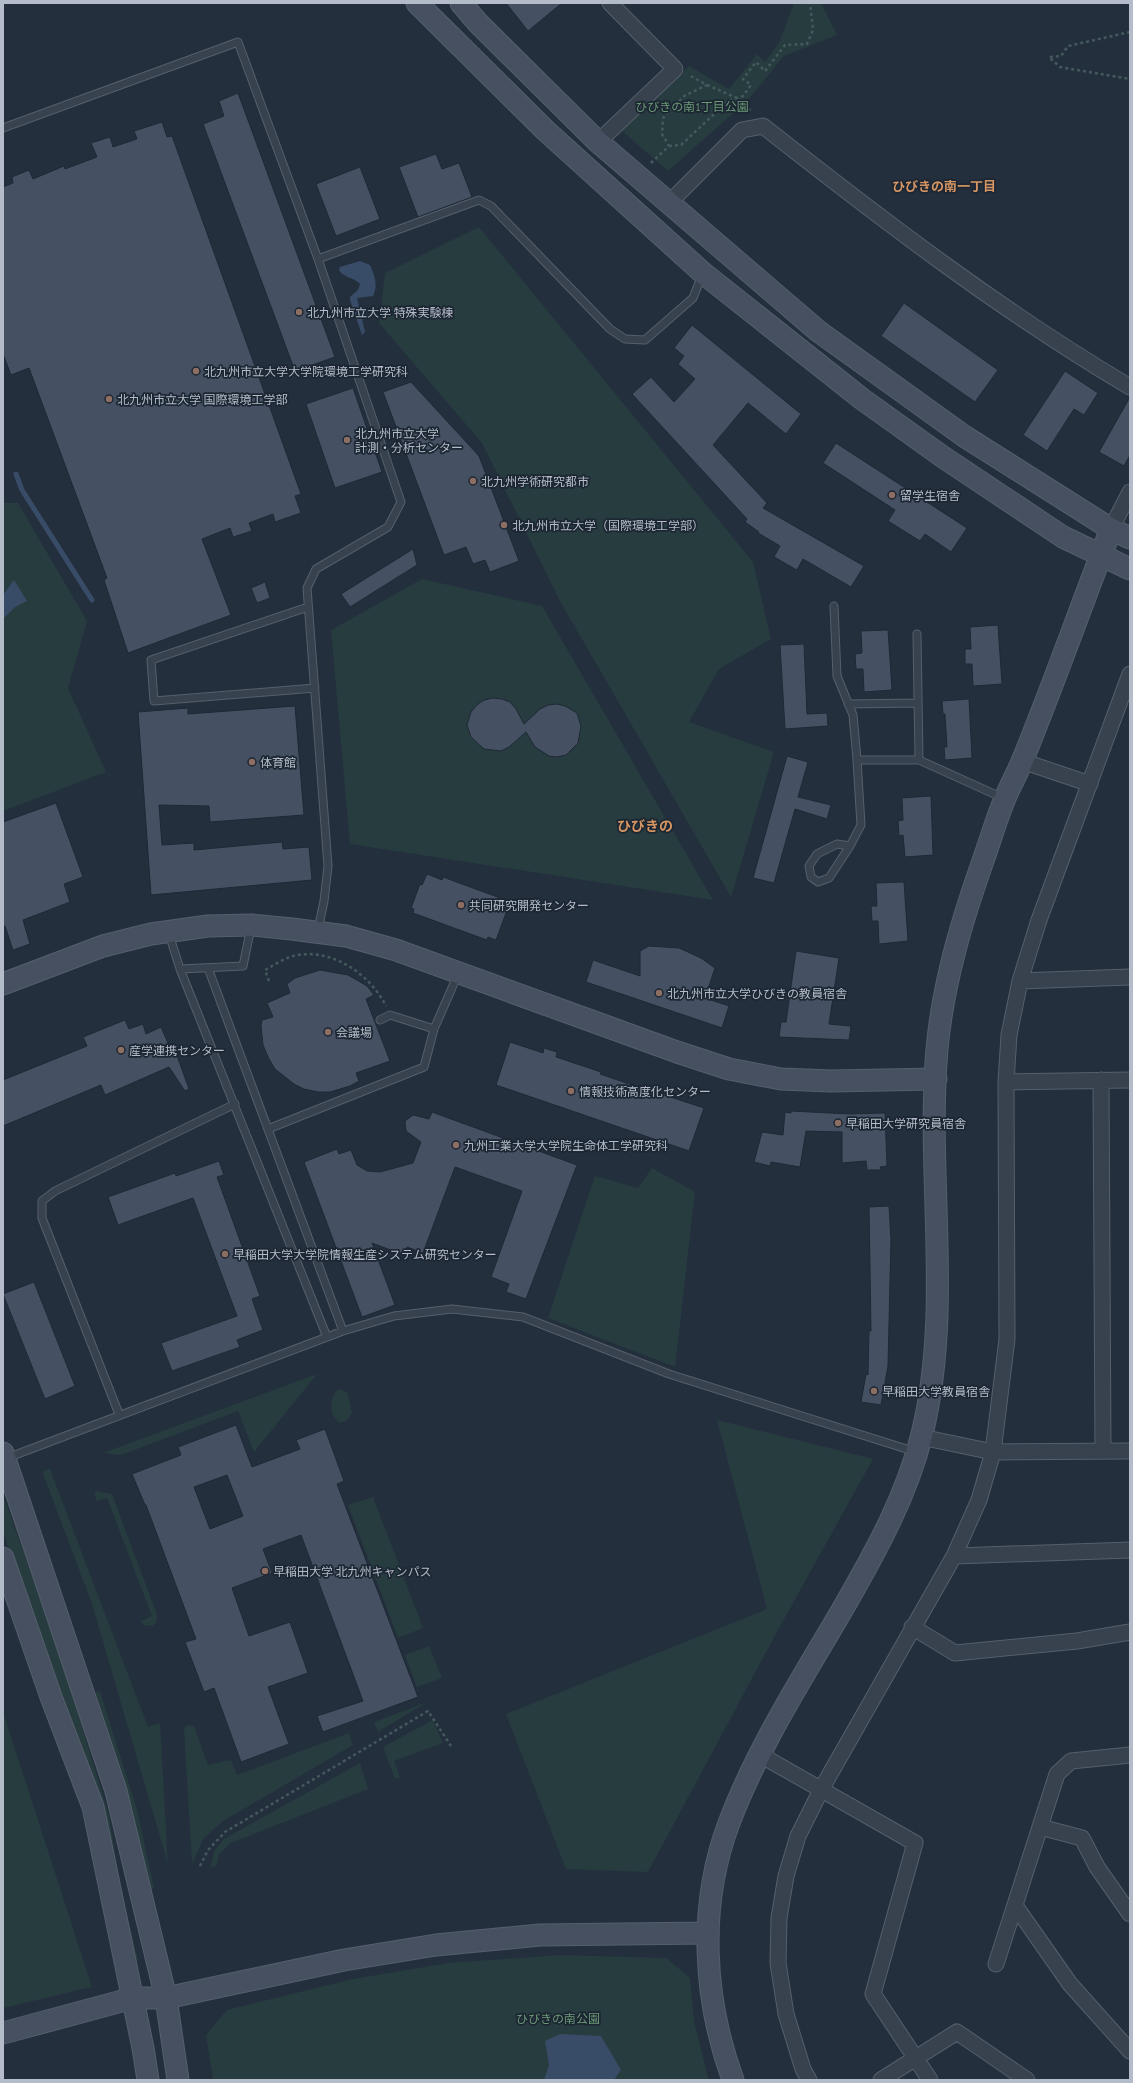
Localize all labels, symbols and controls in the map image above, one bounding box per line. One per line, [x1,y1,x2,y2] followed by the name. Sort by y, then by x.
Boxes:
[635,99,749,114] park label: ひびきの南1丁目公園
[892,178,996,195] district label: ひびきの南一丁目
[307,305,454,320] place label: 北九州市立大学 特殊実験棟
[294,307,304,317] marker: 北九州市立大学 特殊実験棟
[204,364,408,379] place label: 北九州市立大学大学院環境工学研究科
[191,366,201,376] marker: 北九州市立大学大学院環境工学研究科
[117,392,288,407] place label: 北九州市立大学 国際環境工学部
[104,394,114,404] marker: 北九州市立大学 国際環境工学部
[355,426,463,455] place label: 北九州市立大学 計測・分析センター
[342,435,352,445] marker: 北九州市立大学 計測・分析センター
[481,474,589,489] place label: 北九州学術研究都市
[468,476,478,486] marker: 北九州学術研究都市
[900,488,960,503] place label: 留学生宿舎
[887,490,897,500] marker: 留学生宿舎
[512,518,704,533] place label: 北九州市立大学（国際環境工学部）
[499,520,509,530] marker: 北九州市立大学（国際環境工学部）
[260,755,296,770] place label: 体育館
[247,757,257,767] marker: 体育館
[617,817,673,835] district label: ひびきの
[469,898,589,913] place label: 共同研究開発センター
[456,900,466,910] marker: 共同研究開発センター
[667,986,847,1001] place label: 北九州市立大学ひびきの教員宿舎
[654,988,664,998] marker: 北九州市立大学ひびきの教員宿舎
[336,1025,372,1040] place label: 会議場
[323,1027,333,1037] marker: 会議場
[129,1043,225,1058] place label: 産学連携センター
[116,1045,126,1055] marker: 産学連携センター
[579,1084,711,1099] place label: 情報技術高度化センター
[566,1086,576,1096] marker: 情報技術高度化センター
[846,1116,966,1131] place label: 早稲田大学研究員宿舎
[833,1118,843,1128] marker: 早稲田大学研究員宿舎
[464,1138,668,1153] place label: 九州工業大学大学院生命体工学研究科
[451,1140,461,1150] marker: 九州工業大学大学院生命体工学研究科
[233,1247,497,1262] place label: 早稲田大学大学院情報生産システム研究センター
[220,1249,230,1259] marker: 早稲田大学大学院情報生産システム研究センター
[882,1384,990,1399] place label: 早稲田大学教員宿舎
[869,1386,879,1396] marker: 早稲田大学教員宿舎
[273,1564,432,1579] place label: 早稲田大学 北九州キャンパス
[260,1566,270,1576] marker: 早稲田大学 北九州キャンパス
[516,2011,600,2026] park label: ひびきの南公園

